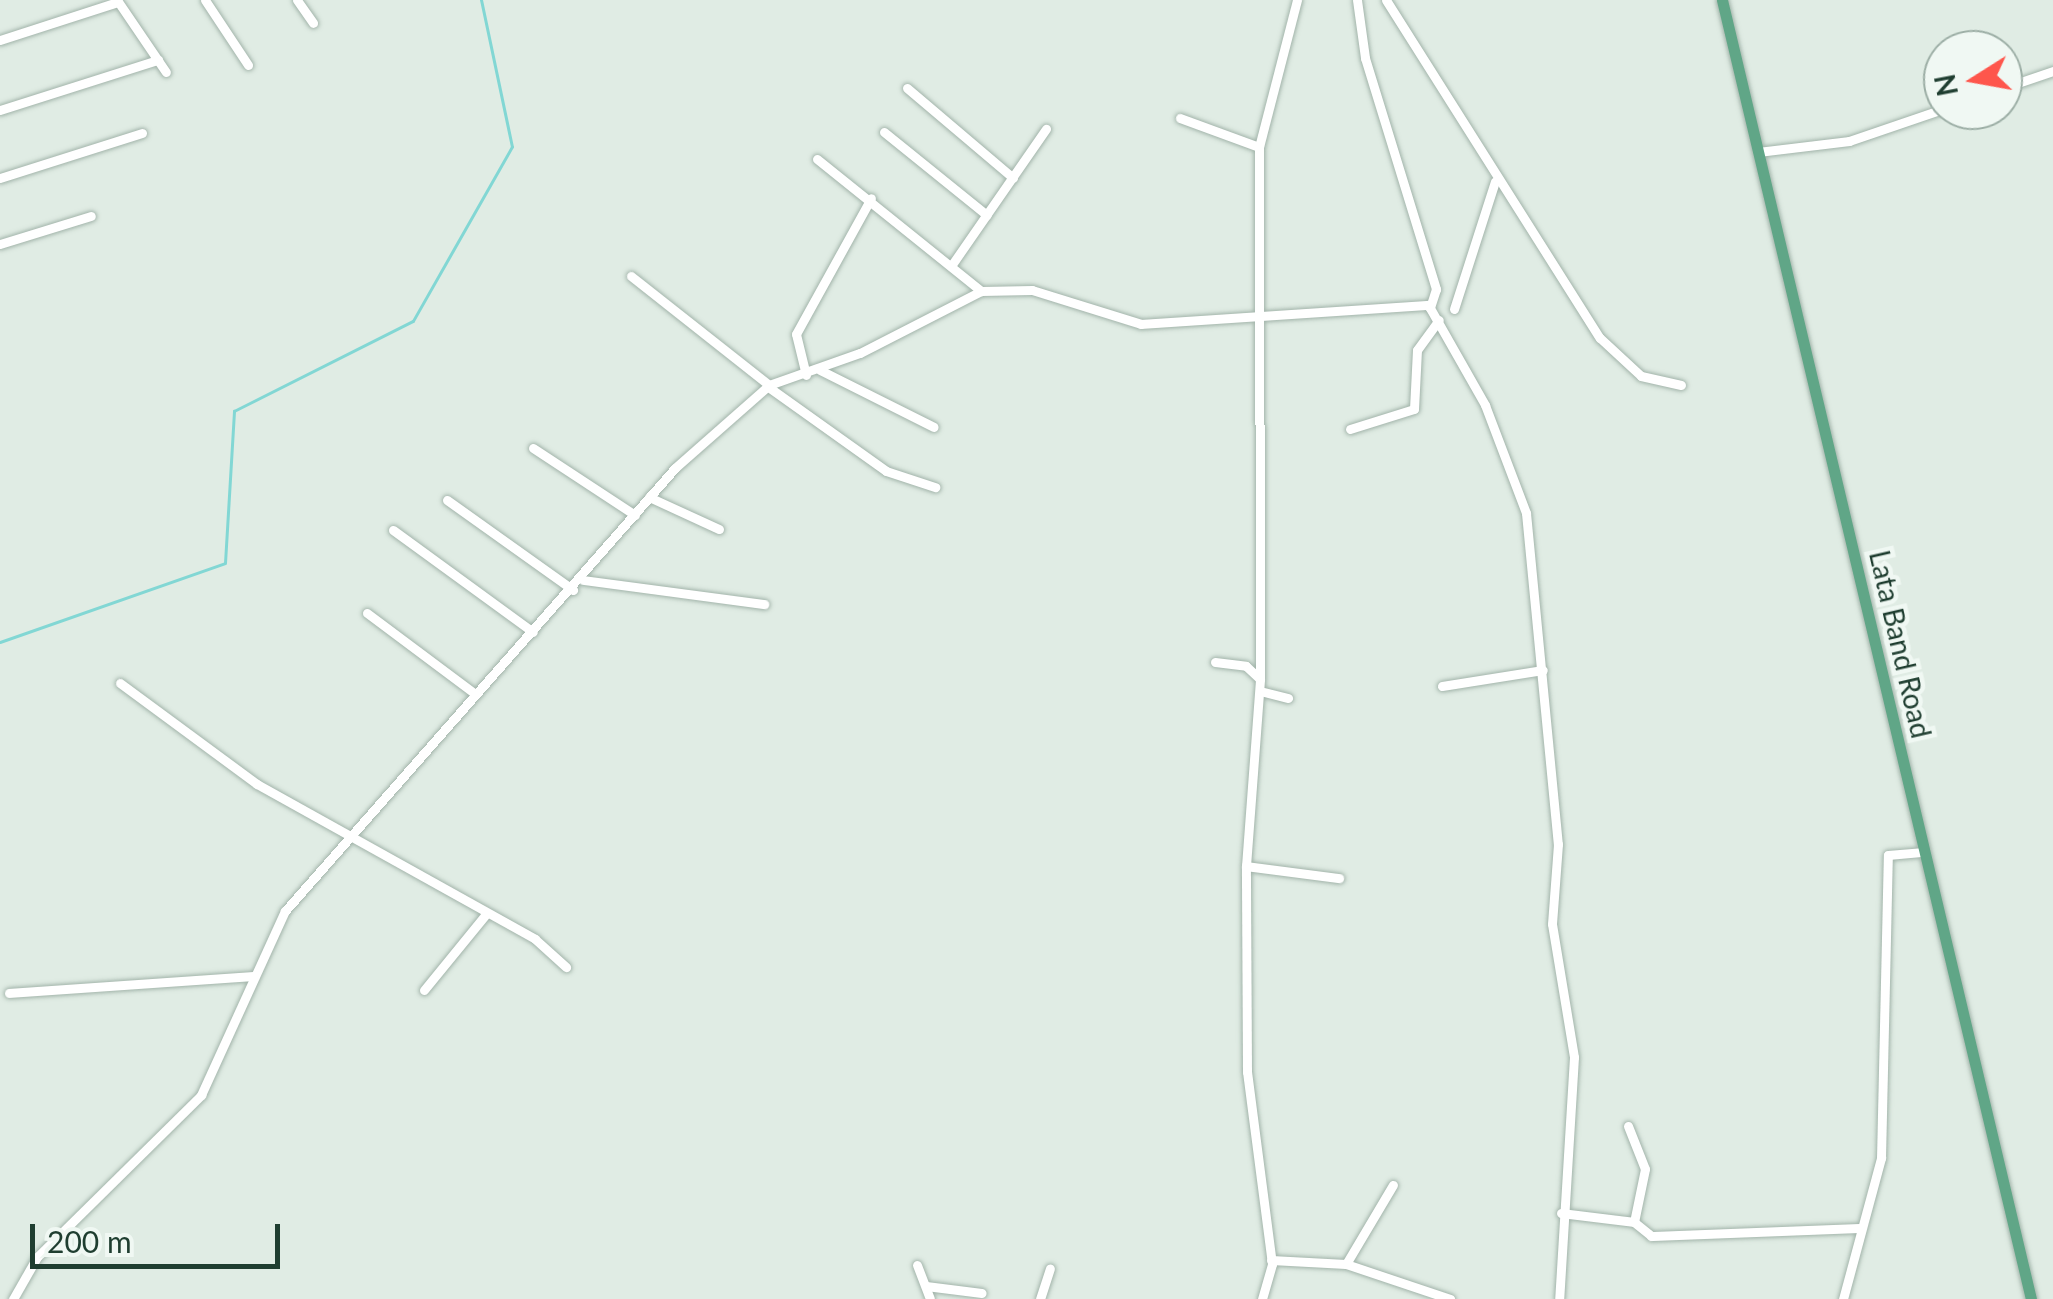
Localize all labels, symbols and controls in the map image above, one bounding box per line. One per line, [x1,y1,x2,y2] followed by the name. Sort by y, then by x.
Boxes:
[1923,30,2023,130] north arrow
[1927,72,1964,99] text: N
[1863,547,1939,741] street label: Lata Band Road
[35,1204,285,1266] scale bar
[47,1223,132,1259] text: 200 m

